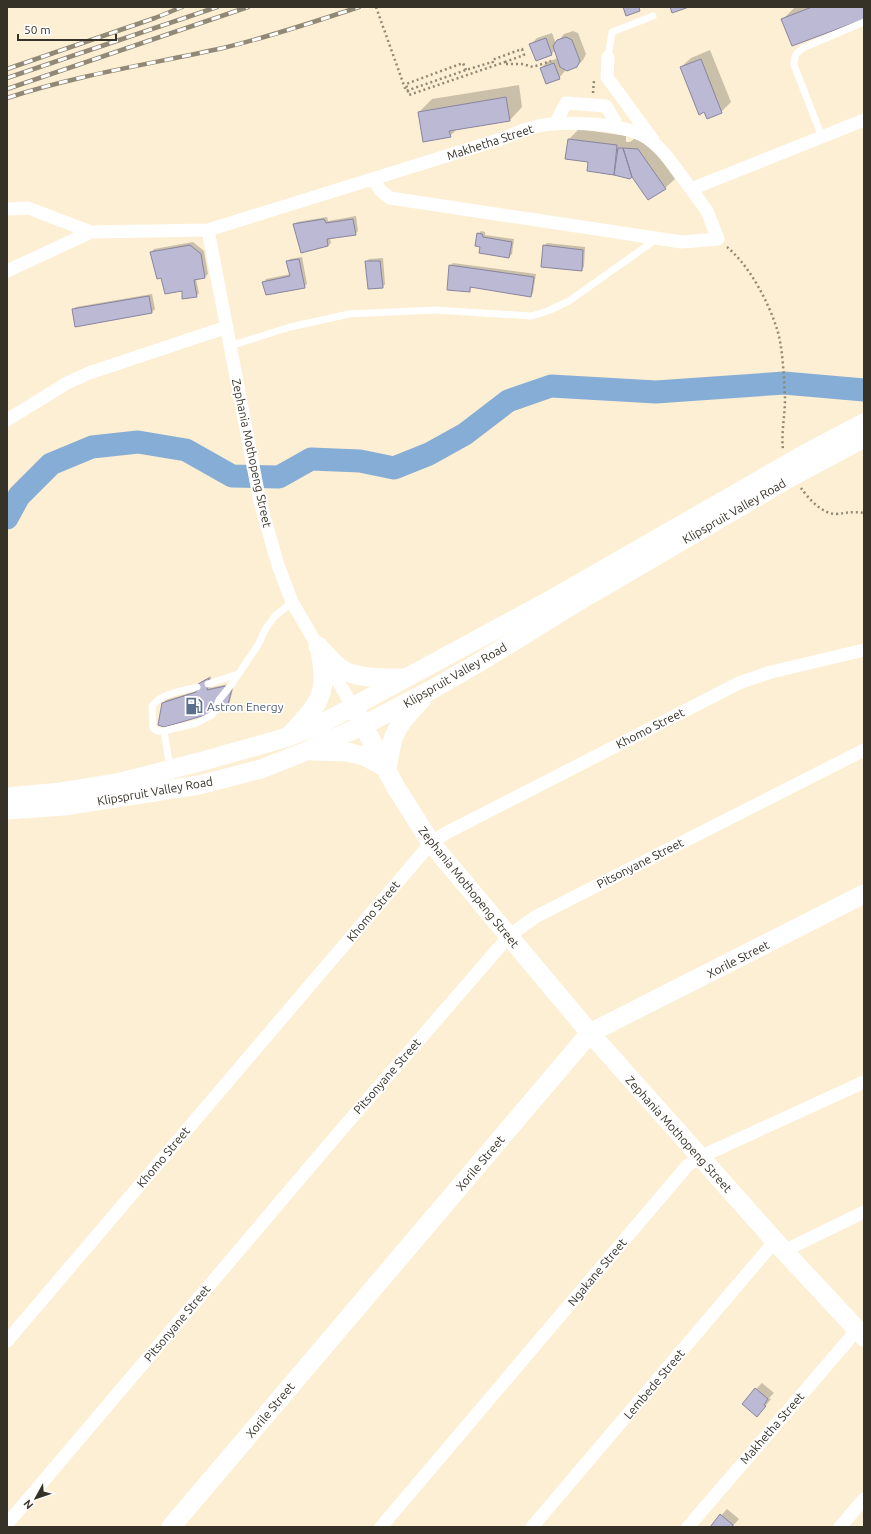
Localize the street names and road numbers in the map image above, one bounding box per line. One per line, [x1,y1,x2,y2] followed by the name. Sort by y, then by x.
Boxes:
[445,122,535,162] street label: Makhetha Street
[230,377,274,529] street label: Zephania Mothopeng Street
[680,476,788,546] street label: Klipspruit Valley Road
[401,640,509,710] street label: Klipspruit Valley Road
[614,705,687,751] street label: Khomo Street
[96,774,214,808] street label: Klipspruit Valley Road
[416,824,522,950] street label: Zephania Mothopeng Street
[595,835,686,890] street label: Pitsonyane Street
[344,878,402,944] street label: Khomo Street
[705,938,771,980] street label: Xorile Street
[351,1036,423,1116] street label: Pitsonyane Street
[623,1073,735,1195] street label: Zephania Mothopeng Street
[134,1124,192,1190] street label: Khomo Street
[453,1133,507,1193] street label: Xorile Street
[565,1236,629,1308] street label: Ngakane Street
[141,1282,213,1364] street label: Pitsonyane Street
[621,1346,687,1421] street label: Lembede Street
[243,1380,297,1440] street label: Xorile Street
[738,1390,807,1466] street label: Makhetha Street

